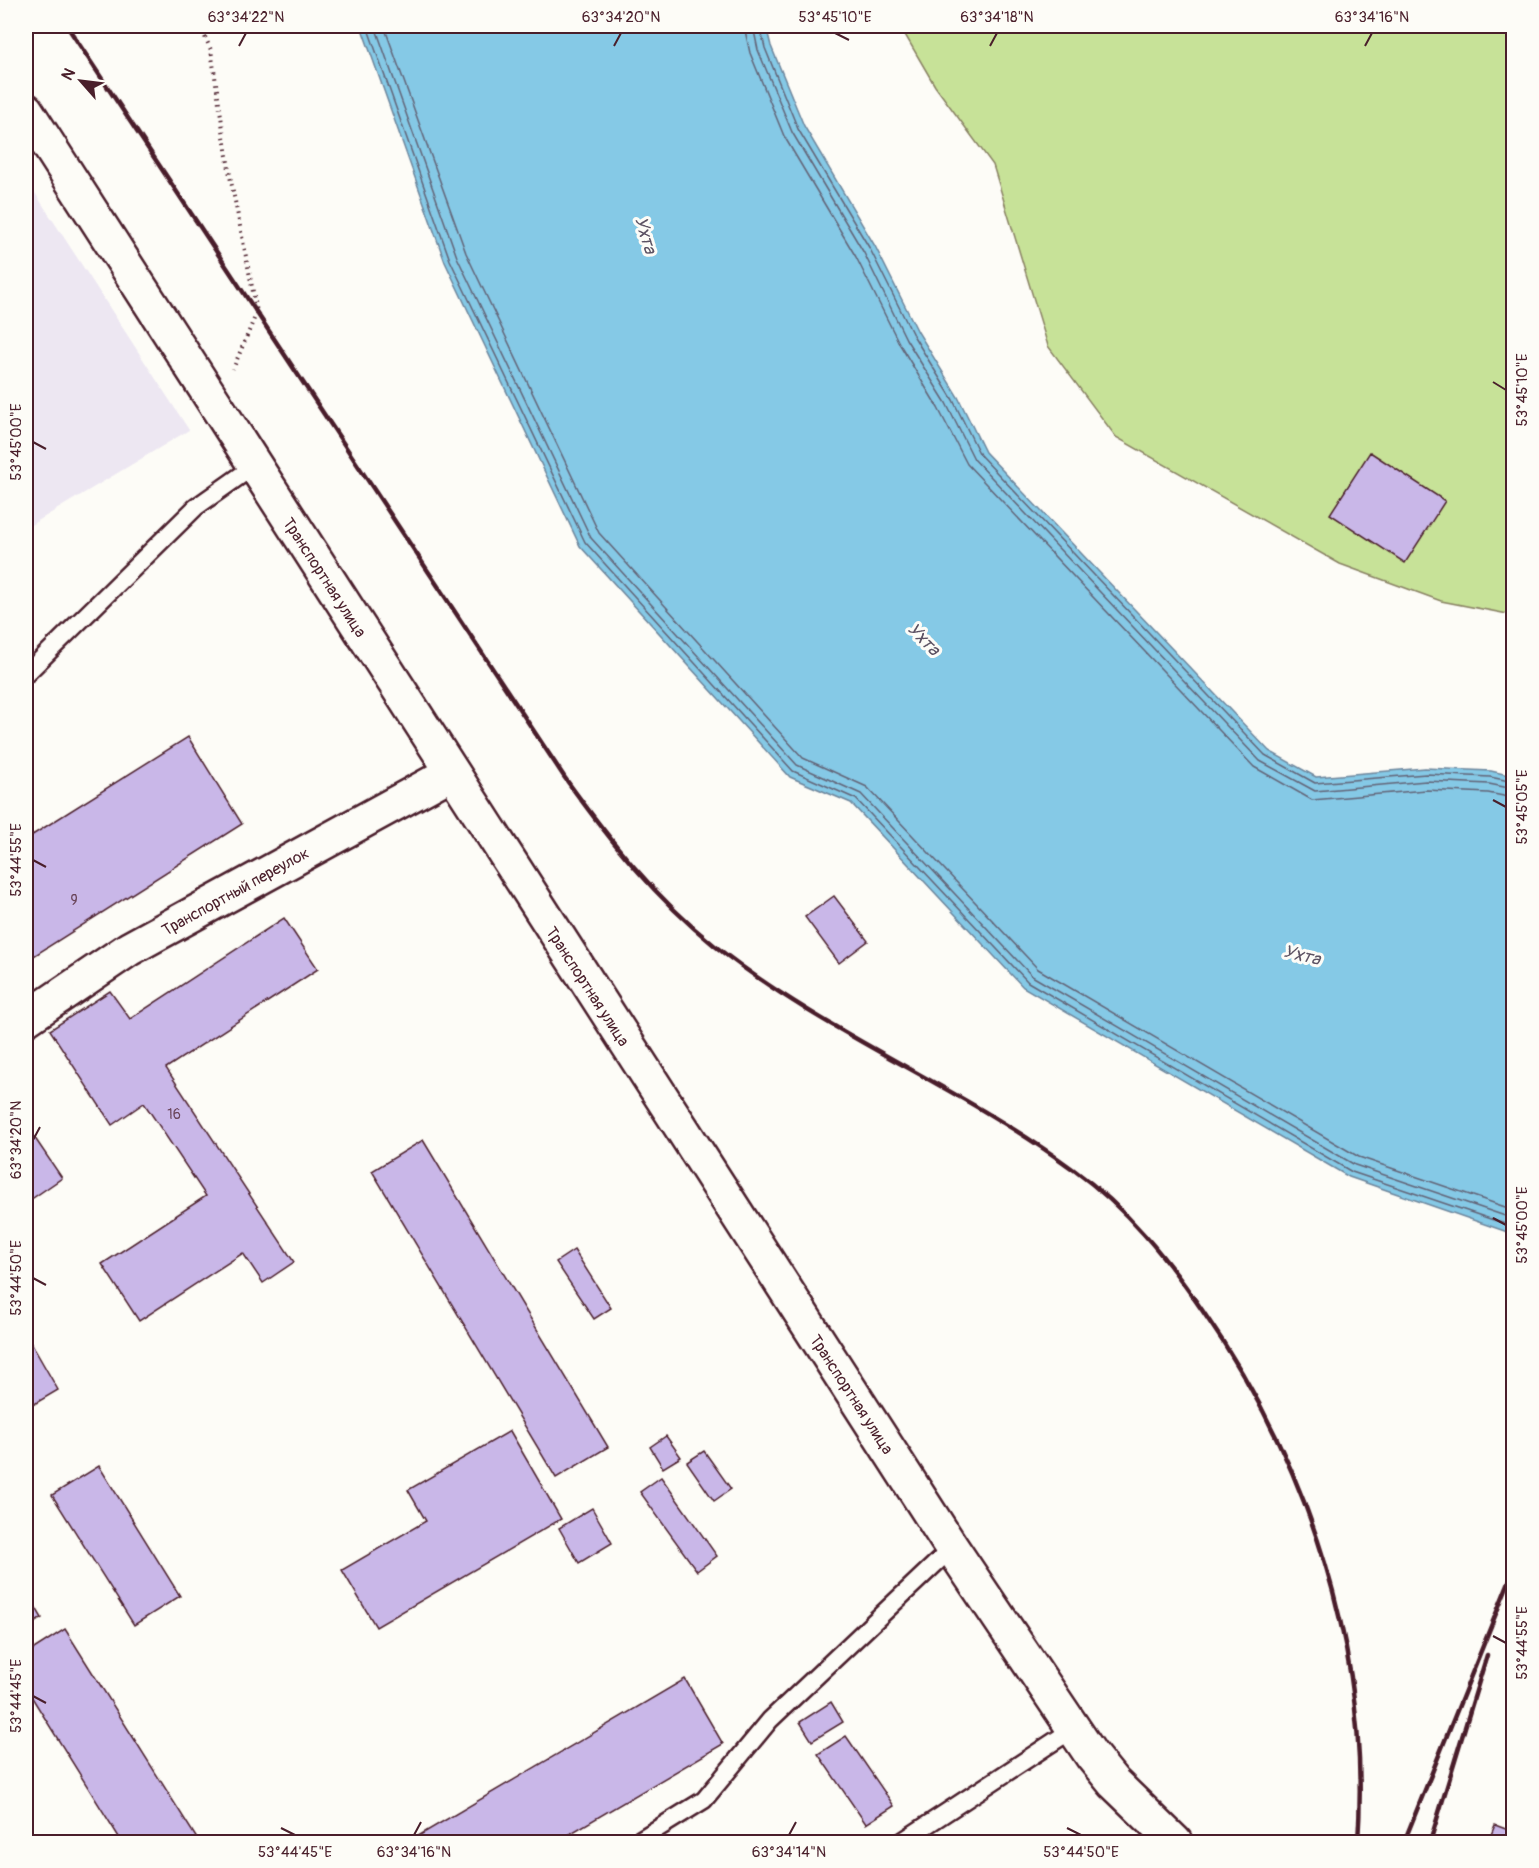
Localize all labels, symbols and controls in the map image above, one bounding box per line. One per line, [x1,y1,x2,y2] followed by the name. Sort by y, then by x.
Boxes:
[208,8,284,27] text: 63°34'22"N
[582,8,660,27] text: 63°34'20"N
[799,8,872,27] text: 53°45'10"E
[960,8,1034,27] text: 63°34'18"N
[1335,8,1409,27] text: 63°34'16"N
[51,51,111,111] north arrow
[57,65,80,84] text: N
[629,214,662,258] water label: Ухта
[1513,353,1532,426] text: 53°45'10"E
[7,403,26,481] text: 53°45'00"E
[278,514,370,641] street label: Транспортная улица
[902,618,946,662] water label: Ухта
[1513,769,1532,845] text: 53°45'05"E
[7,823,26,897] text: 53°44'55"E
[158,843,313,941] street label: Транспортный переулок
[70,892,78,909] house number: 9
[541,923,633,1050] street label: Транспортная улица
[1281,940,1324,972] water label: Ухта
[7,1101,26,1179] text: 63°34'20"N
[167,1106,181,1123] house number: 16
[1513,1186,1532,1264] text: 53°45'00"E
[7,1240,26,1316] text: 53°44'50"E
[805,1331,897,1458] street label: Транспортная улица
[1513,1606,1532,1680] text: 53°44'55"E
[7,1659,26,1733] text: 53°44'45"E
[258,1843,332,1862] text: 53°44'45"E
[377,1843,451,1862] text: 63°34'16"N
[752,1843,826,1862] text: 63°34'14"N
[1043,1843,1119,1862] text: 53°44'50"E

